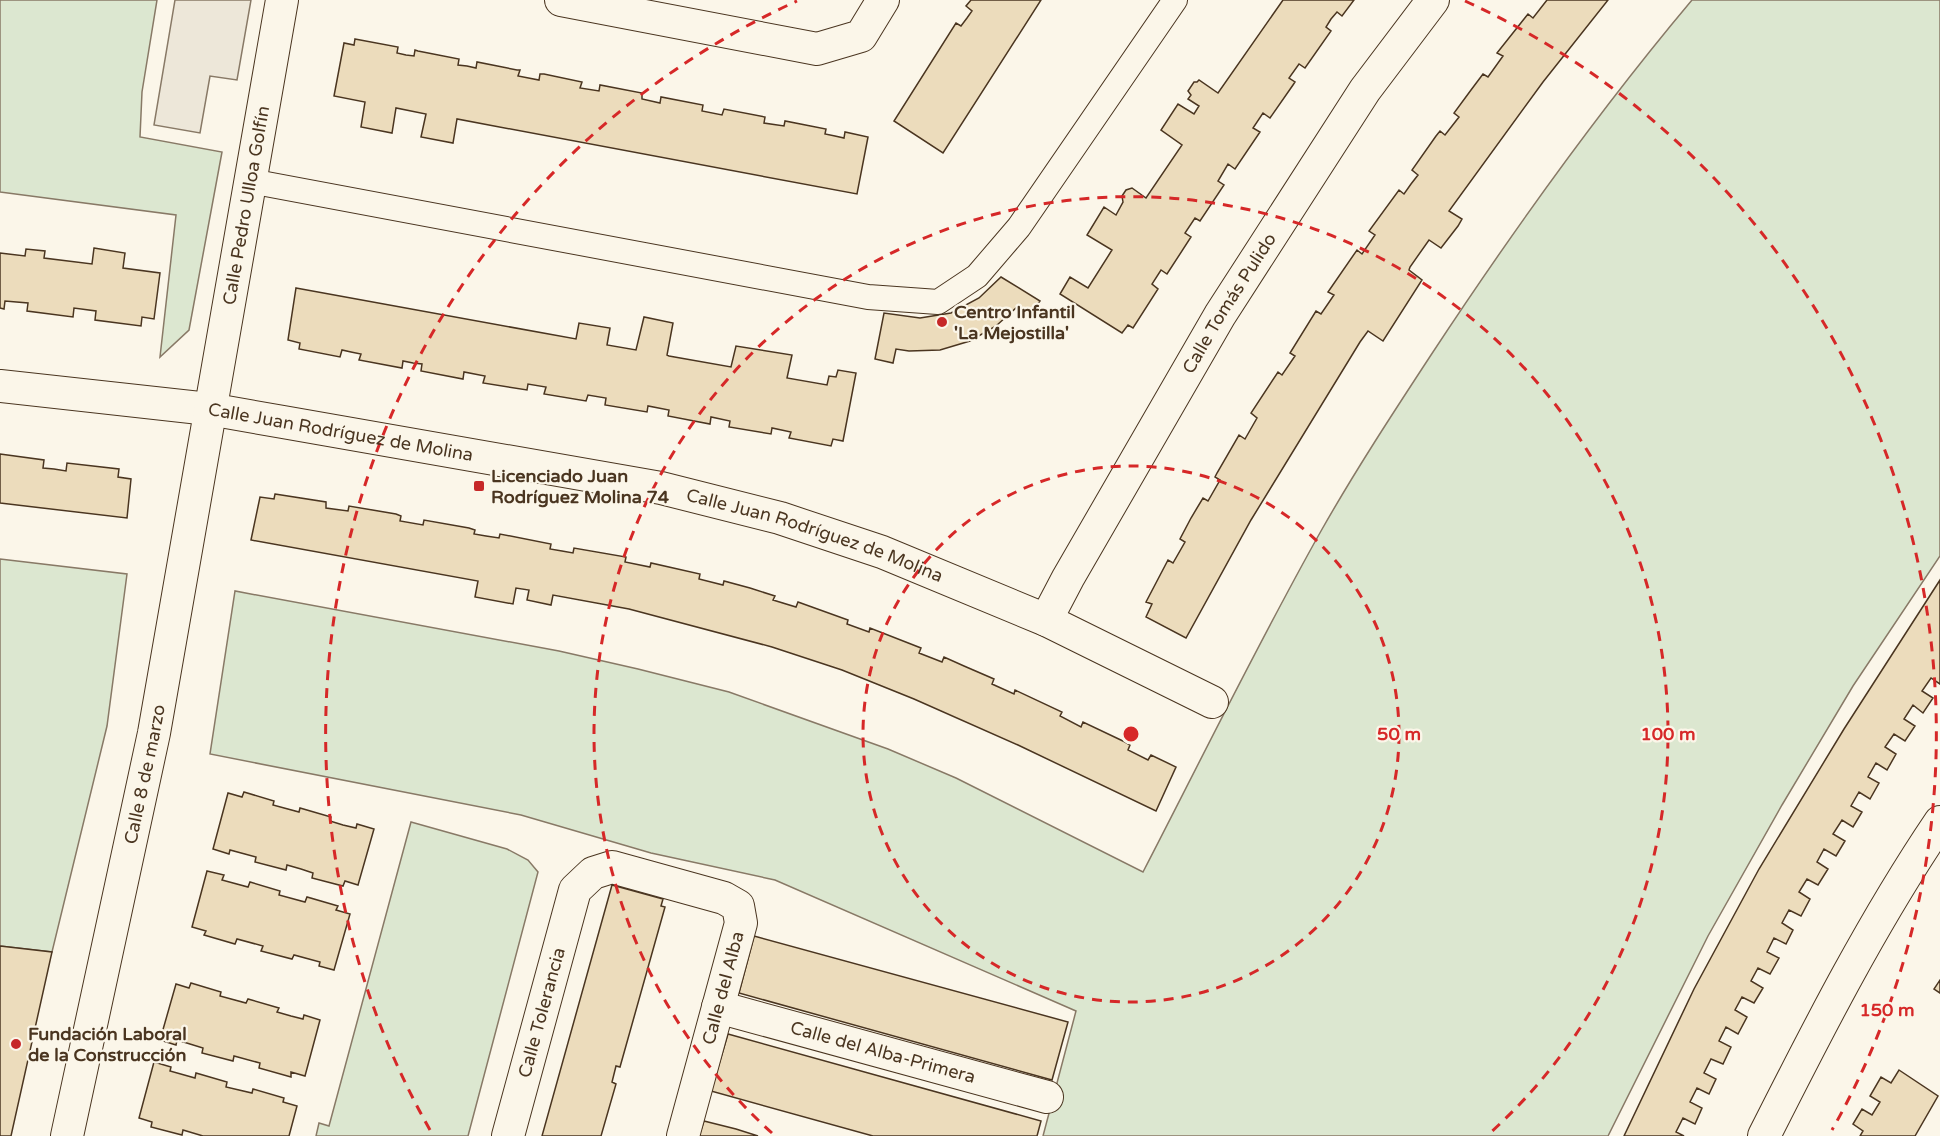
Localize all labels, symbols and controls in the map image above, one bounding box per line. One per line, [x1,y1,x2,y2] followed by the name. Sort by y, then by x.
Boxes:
[218,104,274,307] street label: Calle Pedro Ulloa Golfín
[1177,229,1281,378] street label: Calle Tomás Pulido
[954,301,1075,344] place label: Centro Infantil 'La Mejostilla'
[935,315,949,329] marker: Centro Infantil 'La Mejostilla'
[206,398,475,466] street label: Calle Juan Rodríguez de Molina
[491,465,670,508] place label: Licenciado Juan Rodríguez Molina 74
[472,479,486,493] marker: Licenciado Juan Rodríguez Molina 74
[684,484,946,587] street label: Calle Juan Rodríguez de Molina
[119,703,170,846] street label: Calle 8 de marzo
[1377,723,1421,745] text: 50 m
[1640,723,1696,745] text: 100 m
[1121,724,1141,744] centre of rings
[697,929,749,1047] street label: Calle del Alba
[513,945,570,1080] street label: Calle Tolerancia
[1859,999,1915,1021] text: 150 m
[788,1016,978,1088] street label: Calle del Alba-Primera
[28,1023,187,1066] place label: Fundación Laboral de la Construcción
[9,1037,23,1051] marker: Fundación Laboral de la Construcción

